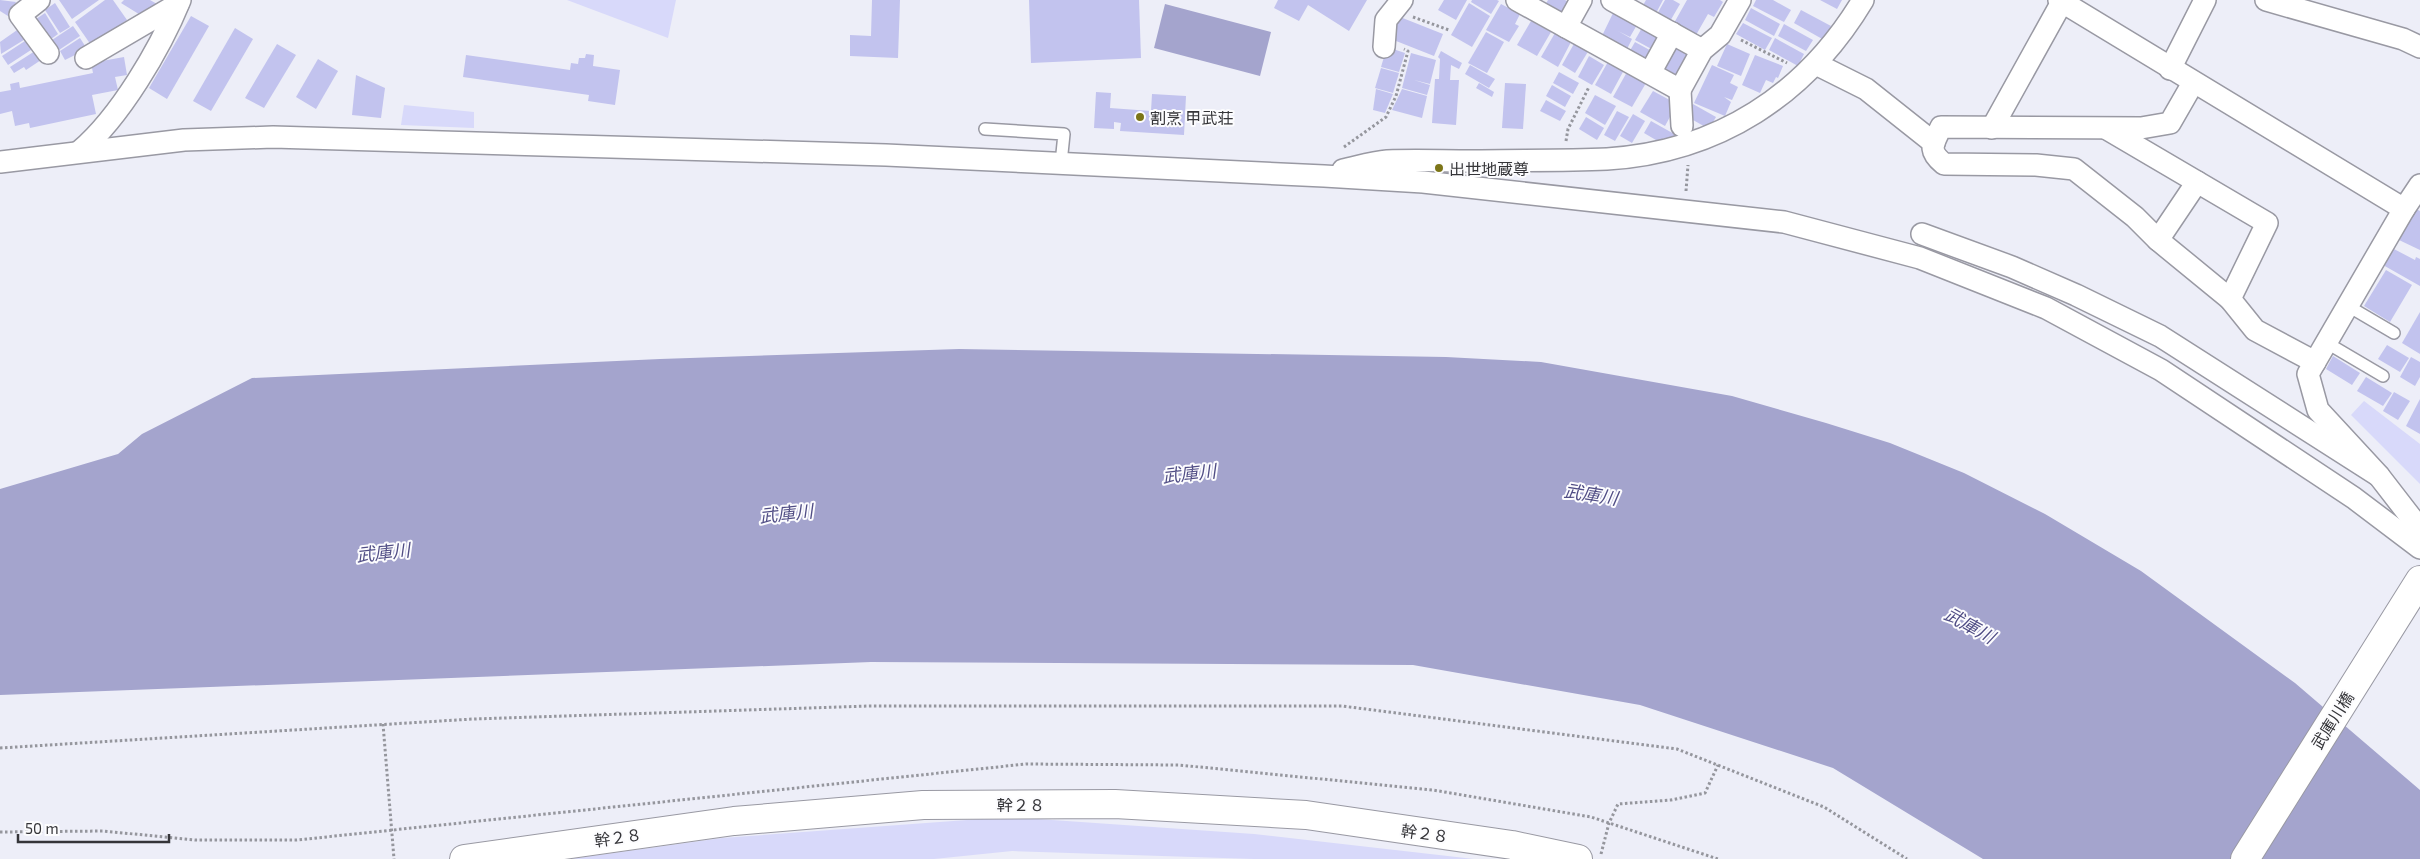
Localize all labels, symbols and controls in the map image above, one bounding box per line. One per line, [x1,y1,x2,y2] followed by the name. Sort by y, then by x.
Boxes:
[1150,108,1234,127] place label: 割烹 甲武荘
[1134,111,1146,123] marker: 割烹 甲武荘
[1449,159,1529,178] place label: 出世地蔵尊
[1433,162,1445,174] marker: 出世地蔵尊
[1161,459,1219,487] water label: 武庫川
[1563,479,1621,509] water label: 武庫川
[758,499,816,527] water label: 武庫川
[355,538,413,566] water label: 武庫川
[1941,602,2001,649] water label: 武庫川
[2307,688,2357,752] street label: 武庫川橋
[997,795,1045,814] street label: 幹２８
[18,812,169,844] scale bar
[25,819,59,837] text: 50 m
[1400,820,1450,846] street label: 幹２８
[593,824,643,850] street label: 幹２８

